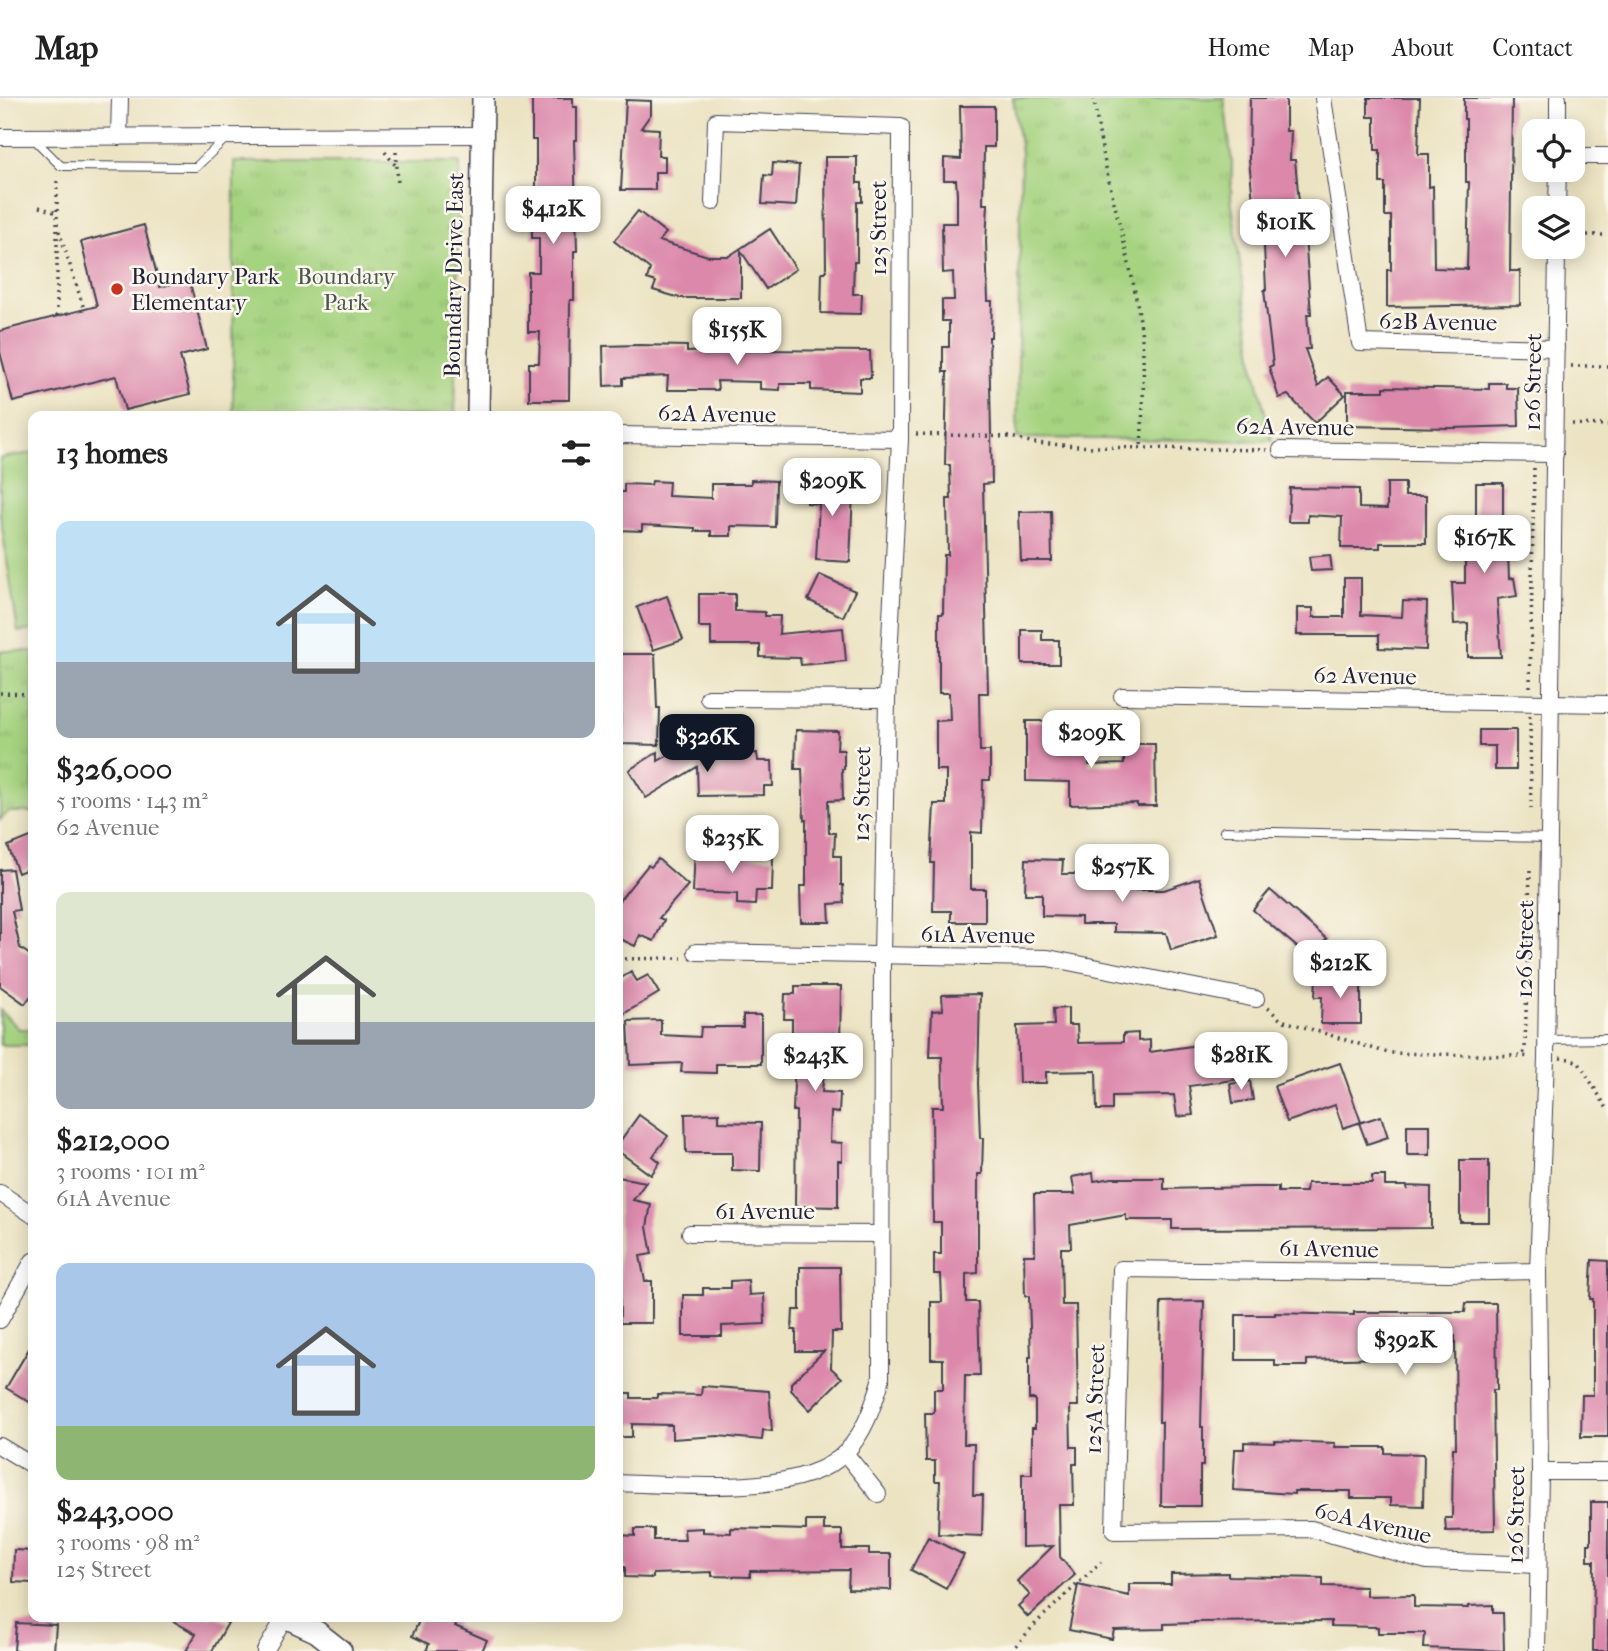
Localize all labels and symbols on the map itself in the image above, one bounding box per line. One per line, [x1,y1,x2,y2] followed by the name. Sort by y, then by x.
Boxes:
[439,172,469,378] street label: Boundary Drive East
[865,180,892,276] street label: 125 Street
[504,186,602,246] pin: $412K
[1236,200,1334,259] pin: $101K
[131,263,281,316] place label: Boundary Park Elementary
[297,263,396,316] park label: Boundary Park
[109,281,125,297] marker: Boundary Park Elementary
[1379,307,1497,337] street label: 62B Avenue
[688,308,786,367] pin: $155K
[1519,333,1547,431] street label: 126 Street
[658,399,776,429] street label: 62A Avenue
[1236,412,1354,442] street label: 62A Avenue
[783,458,881,518] pin: $209K
[1435,516,1533,575] pin: $167K
[1313,662,1417,690] street label: 62 Avenue
[1042,710,1140,770] pin: $209K
[658,714,756,774] pin: $326K
[848,746,876,842] street label: 125 Street
[683,816,781,875] pin: $235K
[1073,844,1171,904] pin: $257K
[1511,900,1539,998] street label: 126 Street
[920,921,1036,949] street label: 61A Avenue
[1291,940,1389,1000] pin: $212K
[1192,1032,1290,1092] pin: $281K
[766,1034,864,1093] pin: $243K
[715,1198,815,1225] street label: 61 Avenue
[1279,1235,1379,1263] street label: 61 Avenue
[1356,1318,1454,1377] pin: $392K
[1080,1343,1110,1455] street label: 125A Street
[1502,1466,1530,1564] street label: 126 Street
[1312,1496,1434,1550] street label: 60A Avenue

